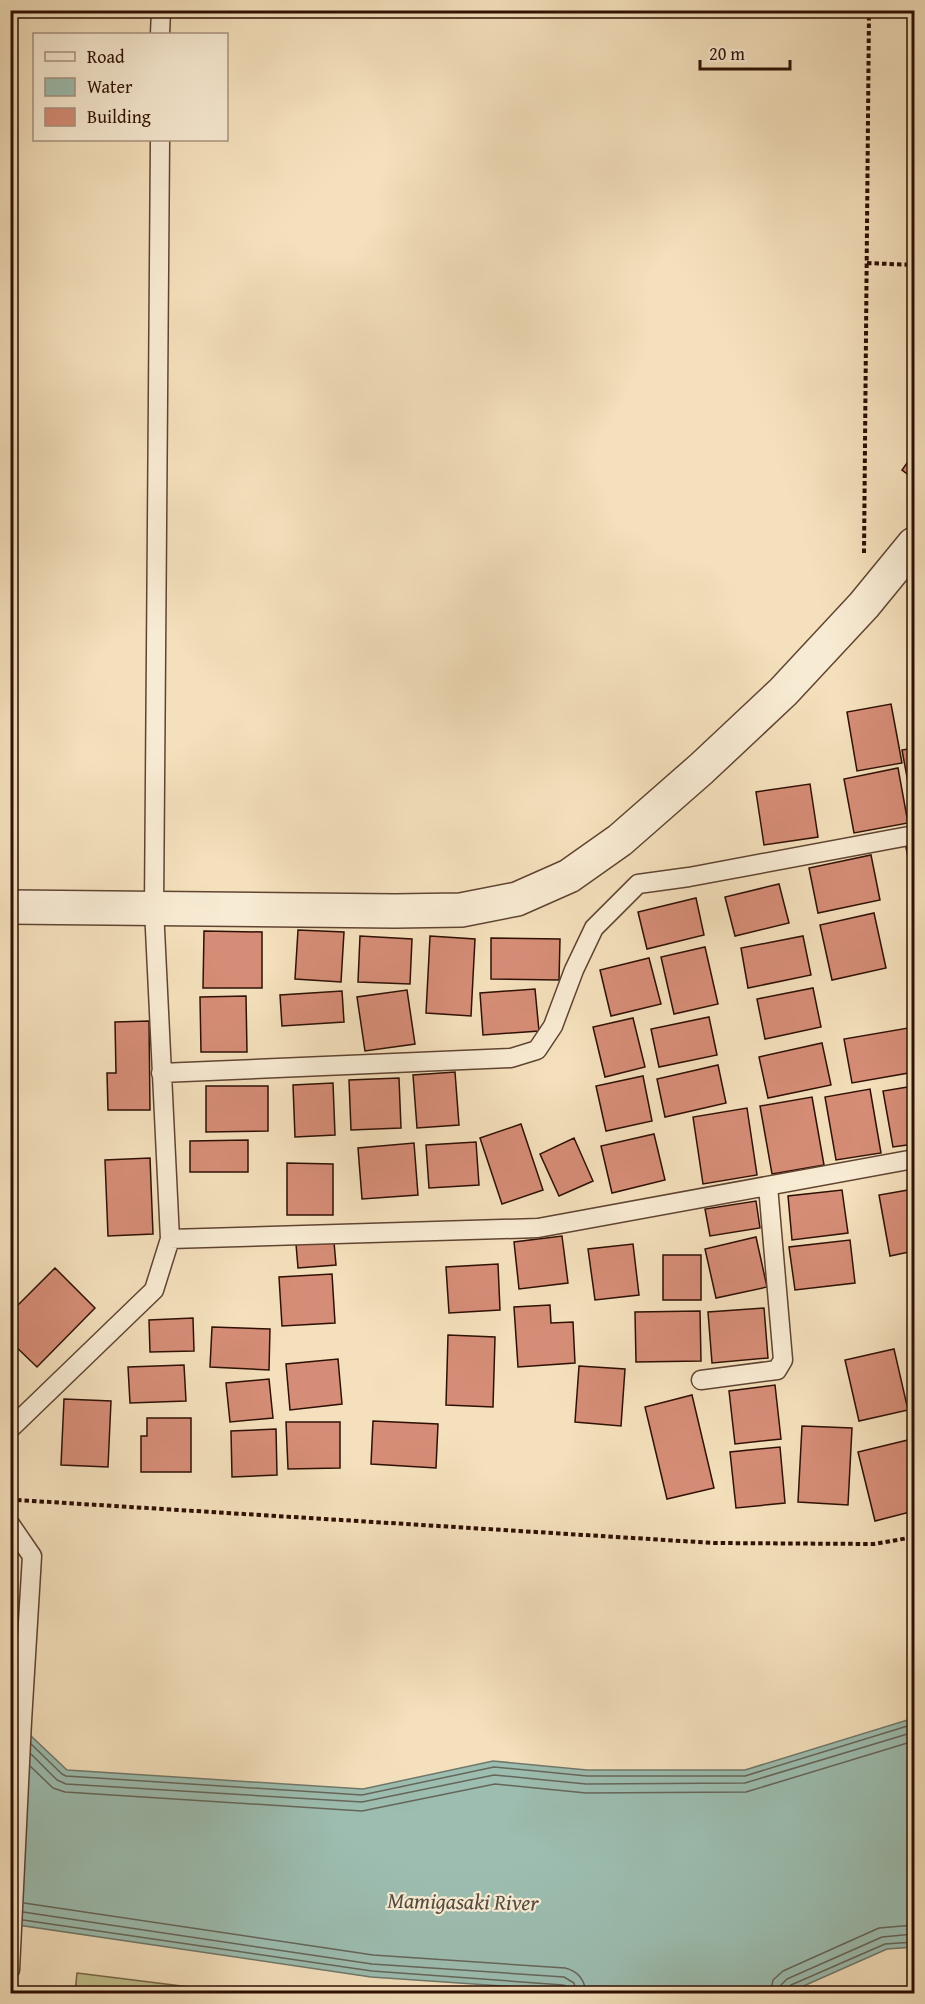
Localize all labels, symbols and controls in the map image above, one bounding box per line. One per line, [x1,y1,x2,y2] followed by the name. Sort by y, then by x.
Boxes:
[33,33,228,141] legend
[700,33,790,71] scale bar
[709,40,745,67] text: 20 m
[87,43,125,70] text: Road
[87,73,133,100] text: Water
[87,103,151,130] text: Building
[387,1884,540,1918] water label: Mamigasaki River

